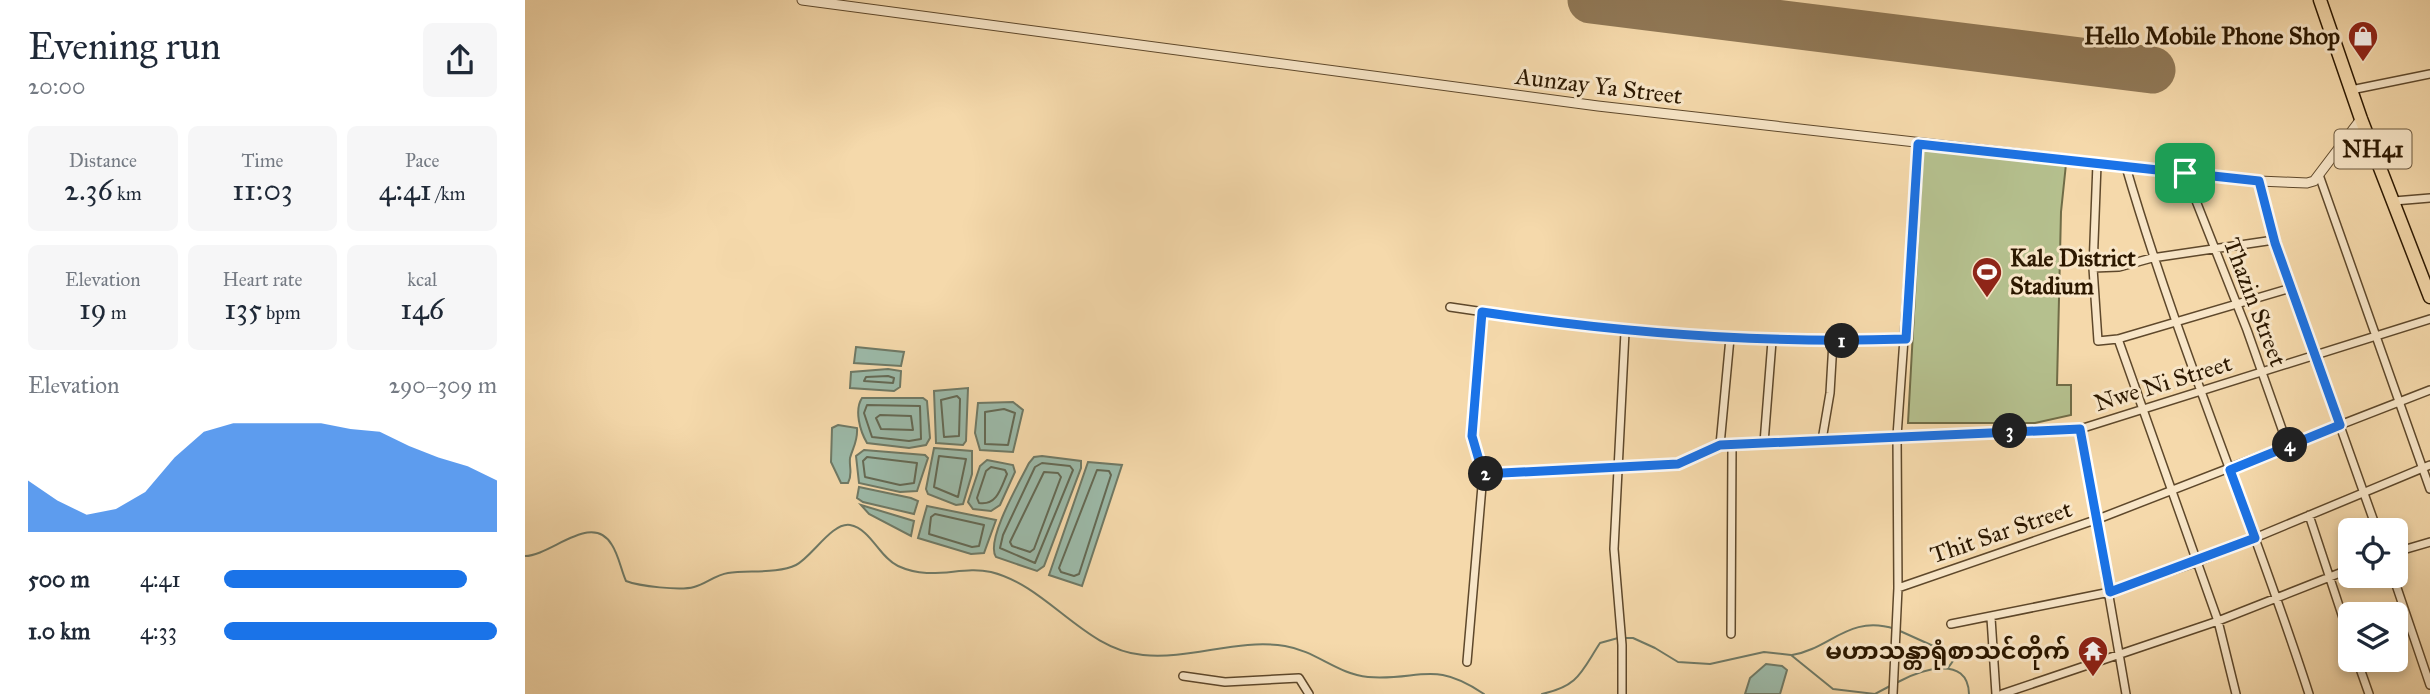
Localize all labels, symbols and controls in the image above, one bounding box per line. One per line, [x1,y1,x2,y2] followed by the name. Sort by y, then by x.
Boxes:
[2346,19,2380,63] shop icon: Hello Mobile Phone Shop
[2084,21,2340,51] place label: Hello Mobile Phone Shop
[28,23,221,69] text: Evening run
[423,23,497,97] button: share
[1513,61,1685,111] street label: Aunzay Ya Street
[28,72,85,100] text: 20:00
[2335,130,2411,168] road number: NH41
[2155,143,2215,203] pin
[69,149,137,172] text: Distance
[241,149,284,172] text: Time
[405,149,439,172] text: Pace
[2166,154,2204,192] icon: arrive
[64,172,113,208] text: 2.36
[232,172,293,208] text: 11:03
[379,172,432,208] text: 4:41
[113,182,142,205] text: km
[432,182,466,205] text: /km
[2217,233,2293,371] street label: Thazin Street
[2010,243,2136,301] place label: Kale District Stadium
[1970,255,2004,299] sports icon: Kale District Stadium
[65,268,141,291] text: Elevation
[223,268,302,291] text: Heart rate
[407,268,437,291] text: kcal
[79,291,107,327] text: 19
[224,291,262,327] text: 135
[400,291,444,327] text: 146
[107,301,127,324] text: m
[262,301,301,324] text: bpm
[1825,324,1859,358] pin: 1
[1838,329,1845,352] text: 1
[2091,348,2236,418] street label: Nwe Ni Street
[28,371,119,399] text: Elevation
[389,371,497,399] text: 290–309 m
[1993,414,2027,448] pin: 3
[2006,419,2013,442] text: 3
[2273,428,2307,462] pin: 4
[2284,433,2295,456] text: 4
[1469,456,1503,491] pin: 2
[1481,462,1490,485] text: 2
[1926,494,2076,570] street label: Thit Sar Street
[2338,518,2408,672] map controls
[2338,518,2408,588] button: locate
[28,565,90,593] text: 500 m
[140,565,181,593] text: 4:41
[2338,602,2408,672] button: layers
[28,617,90,645] text: 1.0 km
[140,617,177,645] text: 4:33
[2076,634,2110,678] temple icon: မဟာသန္တာရုံစာသင်တိုက်
[1825,635,2070,670] place label: မဟာသန္တာရုံစာသင်တိုက်

